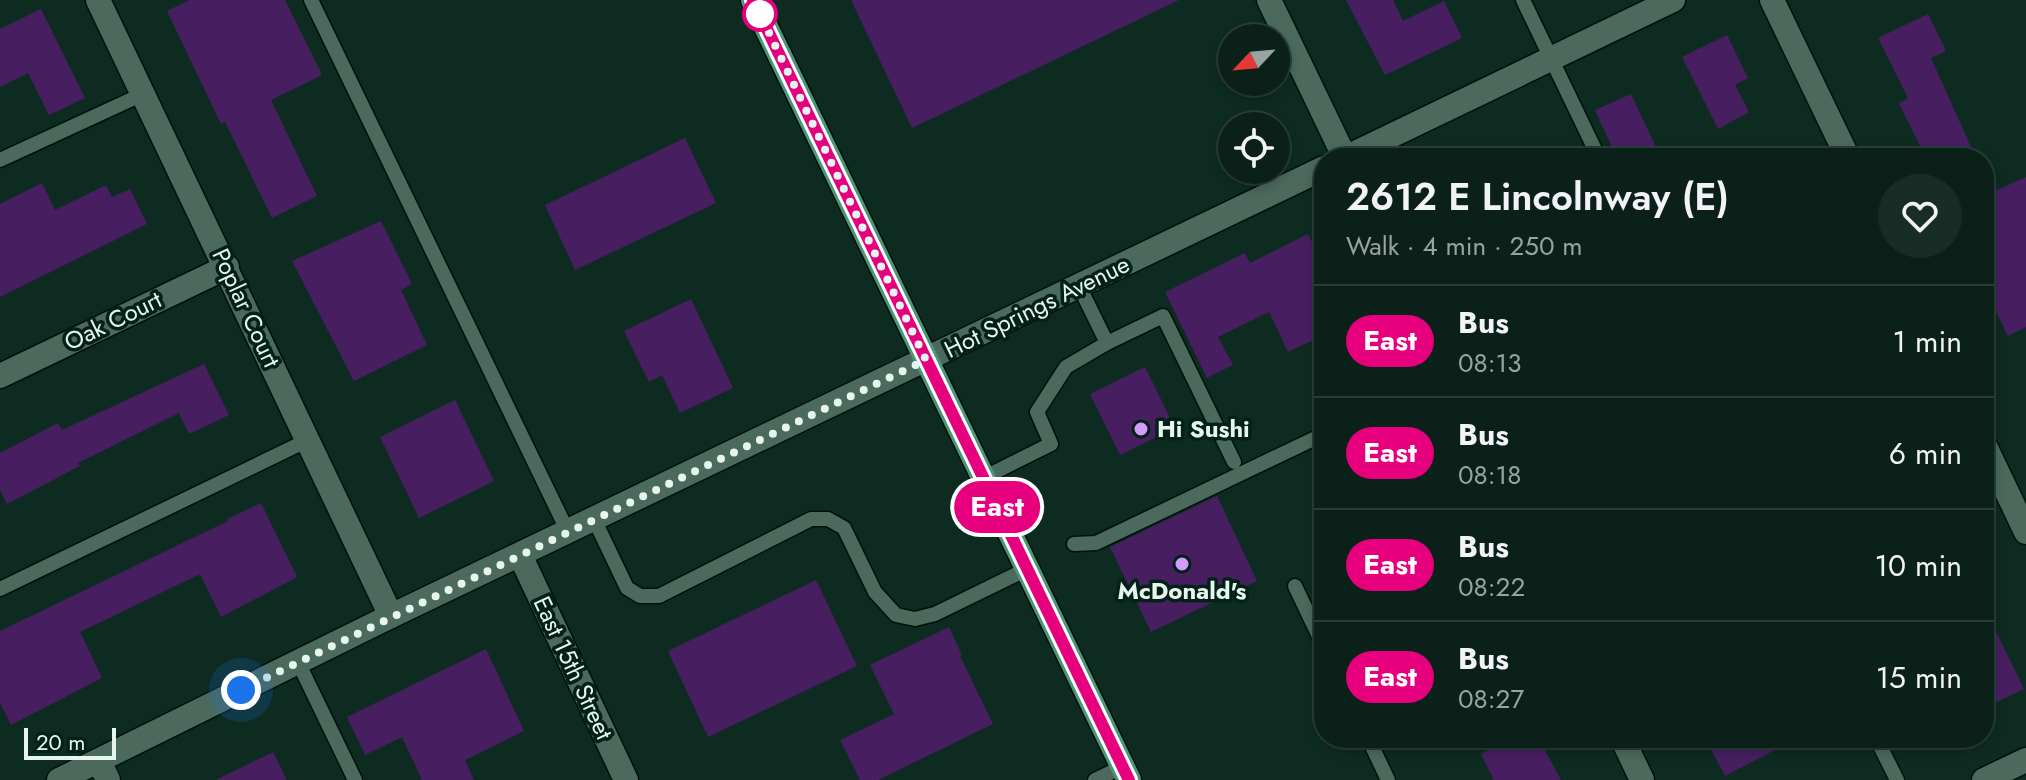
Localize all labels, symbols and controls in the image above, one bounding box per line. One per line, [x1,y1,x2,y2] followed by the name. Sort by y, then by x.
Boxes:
[743,0,777,31] unlabelled marker
[1218,24,1290,96] north arrow
[1218,24,1290,184] map controls
[1218,112,1290,184] button: locate
[1346,169,1729,224] text: 2612 E Lincolnway (E)
[1878,174,1962,258] button: heart
[1346,227,1583,265] text: Walk · 4 min · 250 m
[204,242,289,373] street label: Poplar Court
[938,246,1135,367] street label: Hot Springs Avenue
[58,282,168,359] street label: Oak Court
[1458,301,1509,344] text: Bus
[1363,320,1417,361] text: East
[1893,320,1962,363] text: 1 min
[1458,344,1522,382] text: 08:13
[1157,411,1250,446] place label: Hi Sushi
[1458,413,1509,456] text: Bus
[1132,420,1150,438] marker: Hi Sushi
[1363,432,1417,473] text: East
[1889,432,1962,475] text: 6 min
[1458,456,1522,494] text: 08:18
[941,481,1053,533] line badge: East
[970,486,1024,527] text: East
[1458,525,1509,568] text: Bus
[1363,544,1417,585] text: East
[1875,544,1962,587] text: 10 min
[1173,555,1191,573] marker: McDonald's
[1458,568,1525,606] text: 08:22
[1118,573,1247,608] place label: McDonald's
[525,590,622,745] street label: East 15th Street
[1458,637,1509,680] text: Bus
[1363,656,1417,697] text: East
[1876,656,1962,699] text: 15 min
[221,670,261,710] your location
[1458,680,1524,718] text: 08:27
[24,724,116,760] scale bar
[36,726,85,758] text: 20 m

